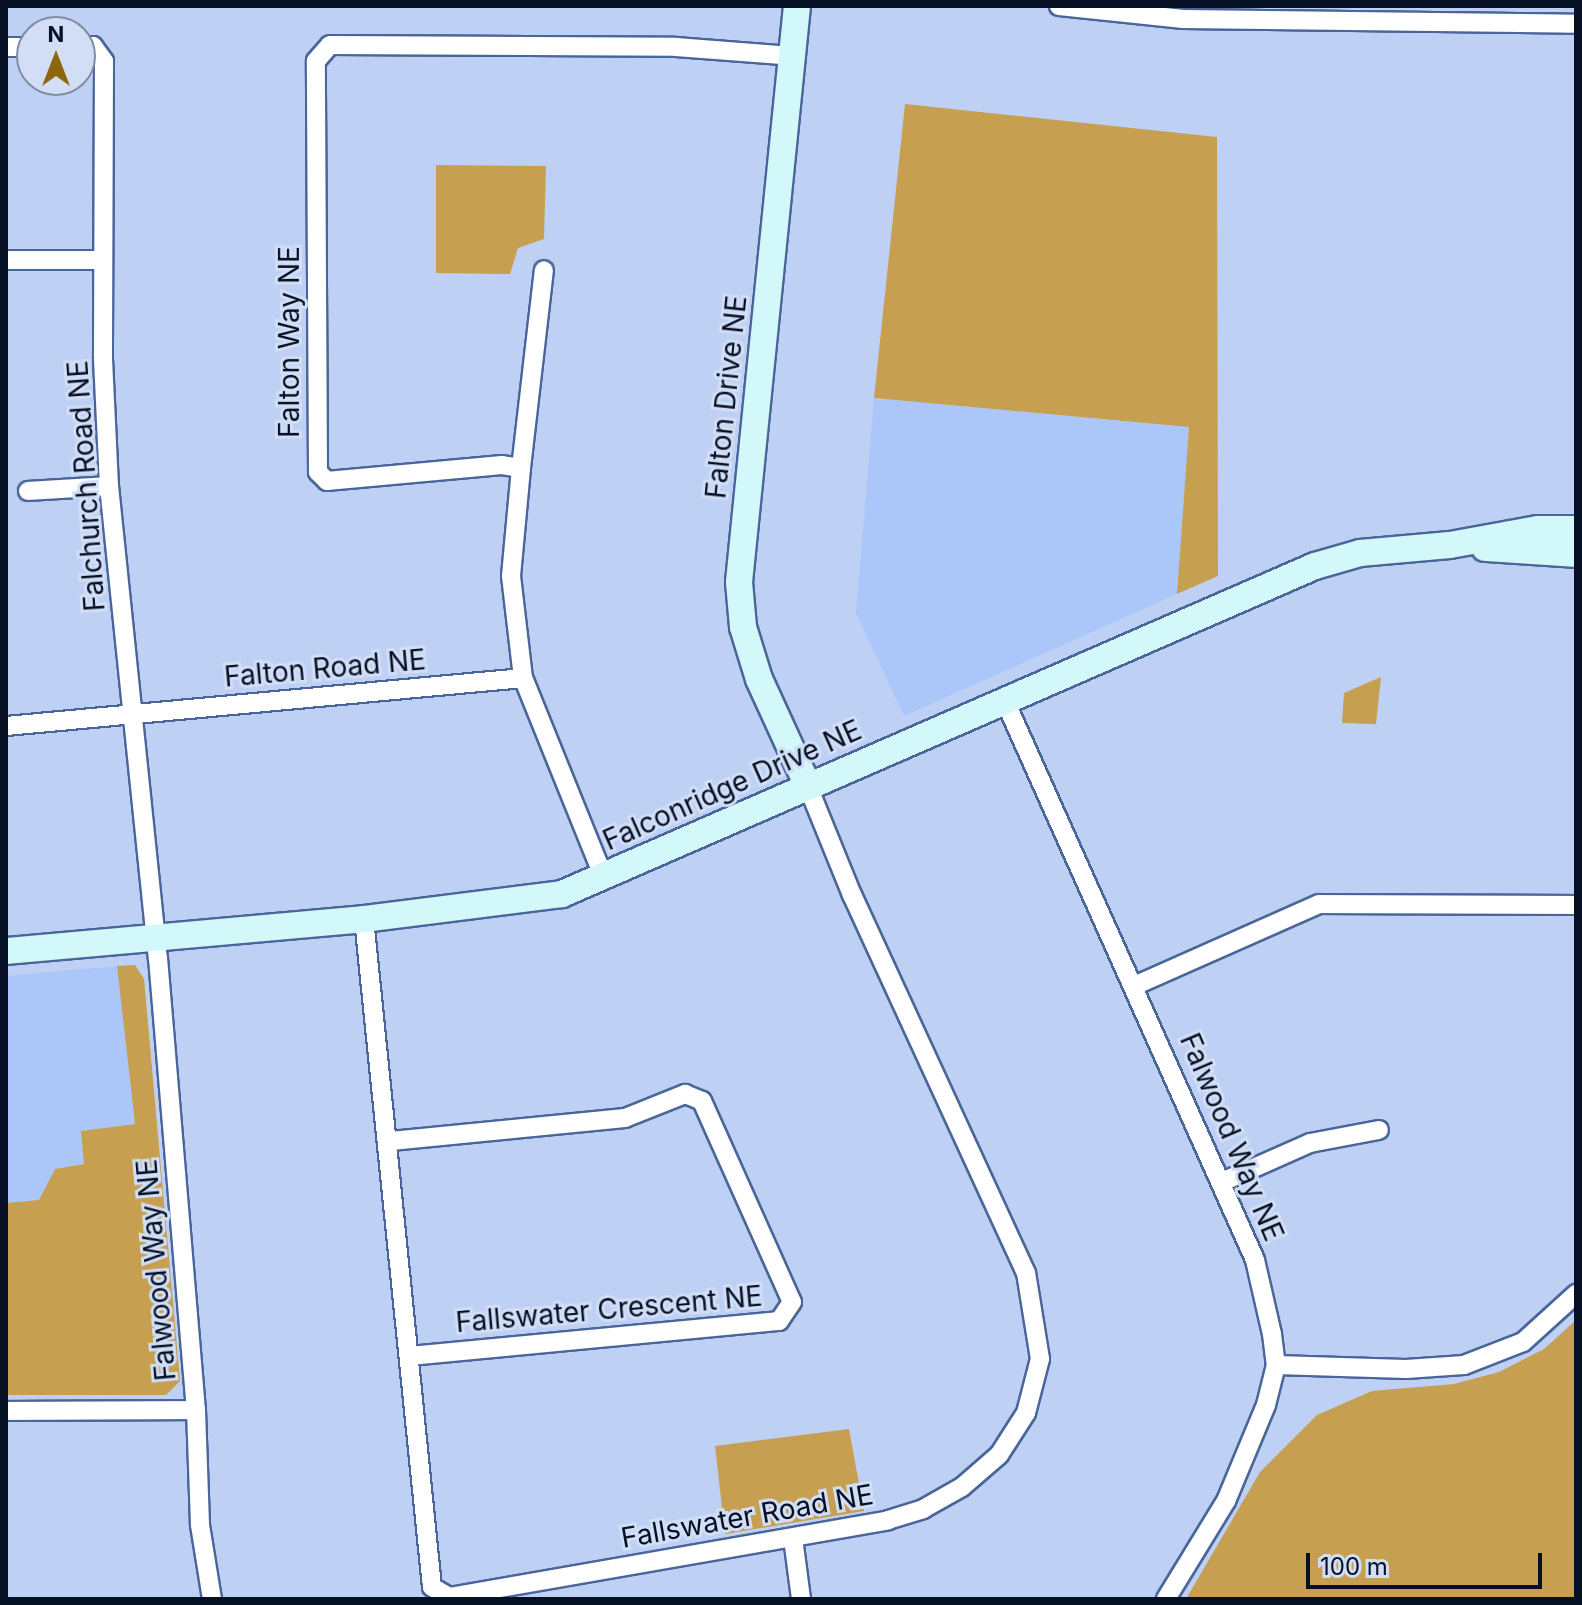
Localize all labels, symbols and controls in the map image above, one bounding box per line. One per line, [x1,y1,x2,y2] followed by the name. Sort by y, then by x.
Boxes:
[16,16,96,96] north arrow
[48,21,64,47] text: N
[272,246,306,438] street label: Falton Way NE
[699,294,753,500] street label: Falton Drive NE
[60,359,112,613] street label: Falchurch Road NE
[223,642,427,694] street label: Falton Road NE
[598,713,866,857] street label: Falconridge Drive NE
[1173,1028,1291,1246] street label: Falwood Way NE
[130,1158,182,1382] street label: Falwood Way NE
[454,1279,764,1339] street label: Fallswater Crescent NE
[618,1477,876,1555] street label: Fallswater Road NE
[1310,1537,1546,1587] scale bar
[1320,1552,1388,1581] text: 100 m

